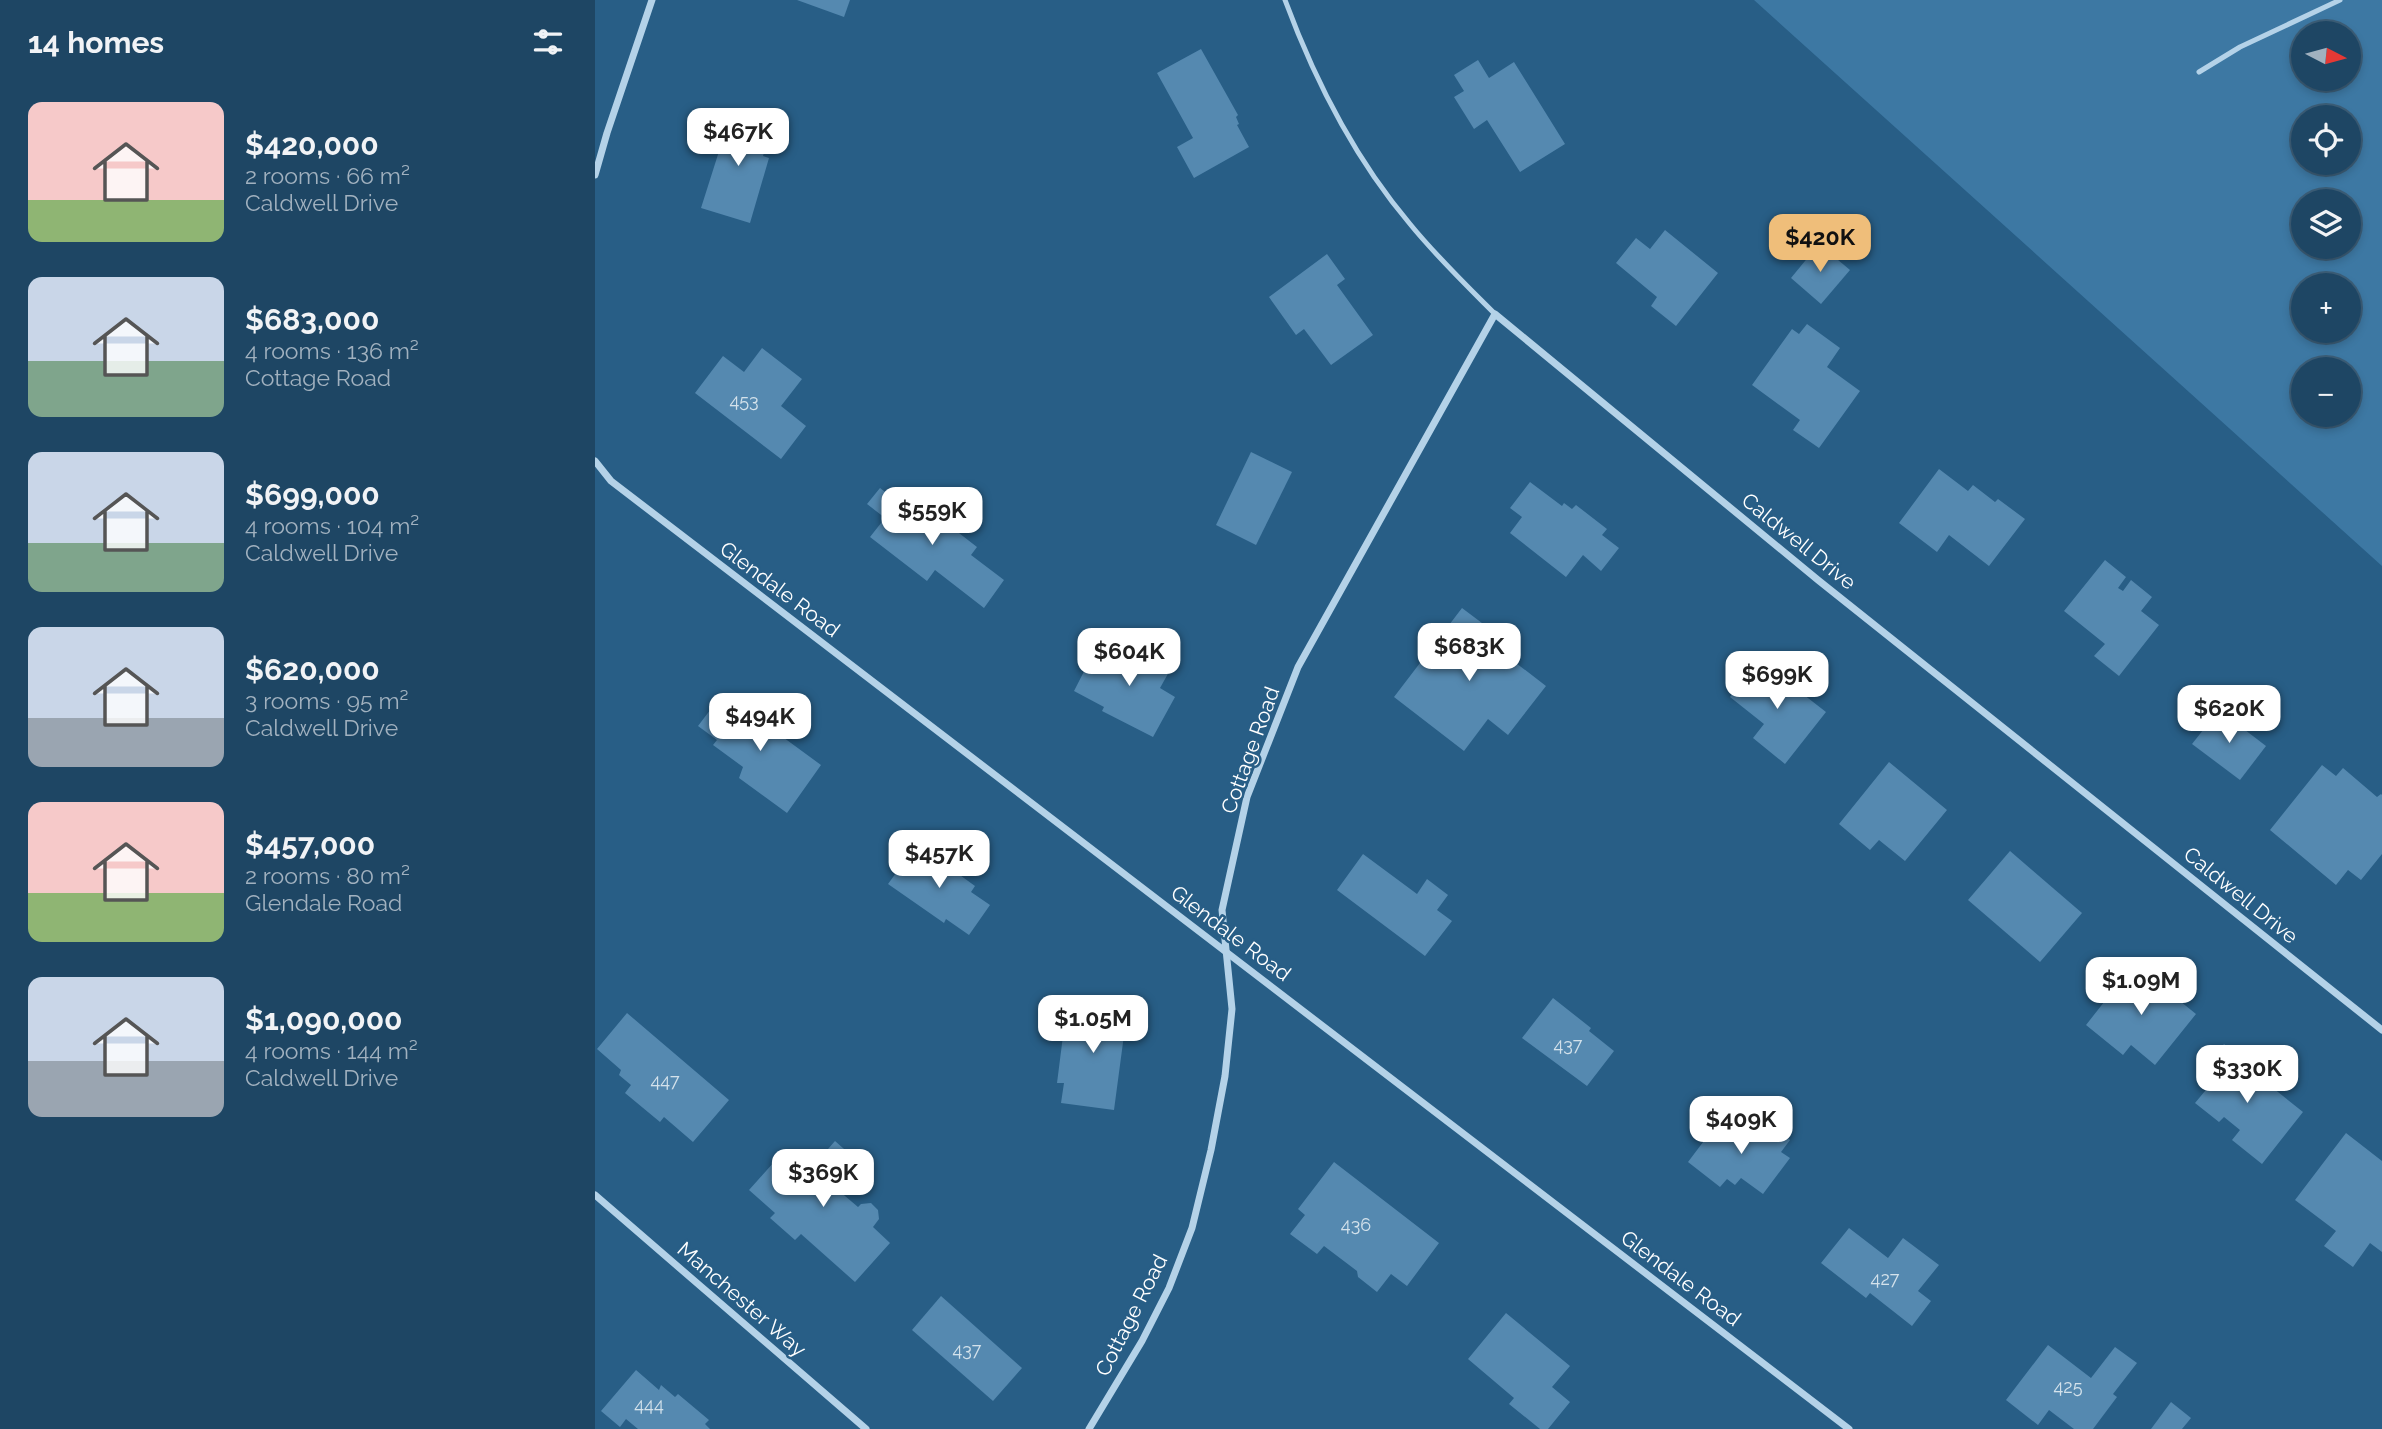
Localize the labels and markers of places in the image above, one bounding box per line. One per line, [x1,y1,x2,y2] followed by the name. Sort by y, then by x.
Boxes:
[689,108,787,168] pin: $467K
[1771,215,1869,274] pin: $420K
[883,488,981,547] pin: $559K
[1420,624,1518,683] pin: $683K
[1080,628,1178,688] pin: $604K
[1728,652,1826,711] pin: $699K
[2180,686,2278,745] pin: $620K
[711,694,809,753] pin: $494K
[890,830,988,890] pin: $457K
[2084,958,2198,1017] pin: $1.09M
[1036,996,1150,1055] pin: $1.05M
[2198,1046,2296,1105] pin: $330K
[1692,1096,1790,1156] pin: $409K
[774,1150,872,1209] pin: $369K

